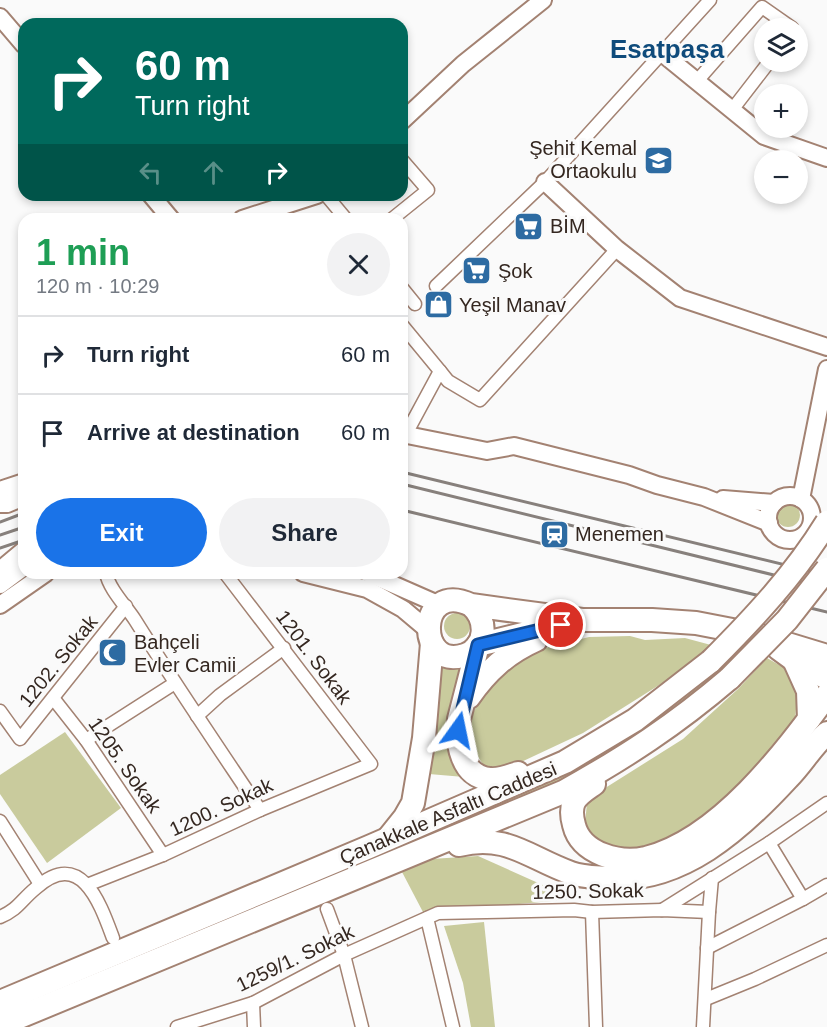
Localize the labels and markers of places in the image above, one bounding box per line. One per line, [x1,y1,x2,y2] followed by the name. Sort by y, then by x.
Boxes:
[529,137,637,182] place label: Şehit Kemal Ortaokulu
[642,144,674,176] school or university icon: Şehit Kemal Ortaokulu
[513,210,545,242] supermarket icon: BİM
[550,215,586,237] place label: BİM
[461,255,493,287] supermarket icon: Şok
[498,260,533,282] place label: Şok
[422,289,454,321] shop icon: Yeşil Manav
[459,294,566,316] place label: Yeşil Manav
[538,518,570,550] station icon: Menemen
[575,523,664,545] place label: Menemen
[535,599,586,650] pin
[134,631,236,676] place label: Bahçeli Evler Camii
[97,637,129,669] mosque icon: Bahçeli Evler Camii

